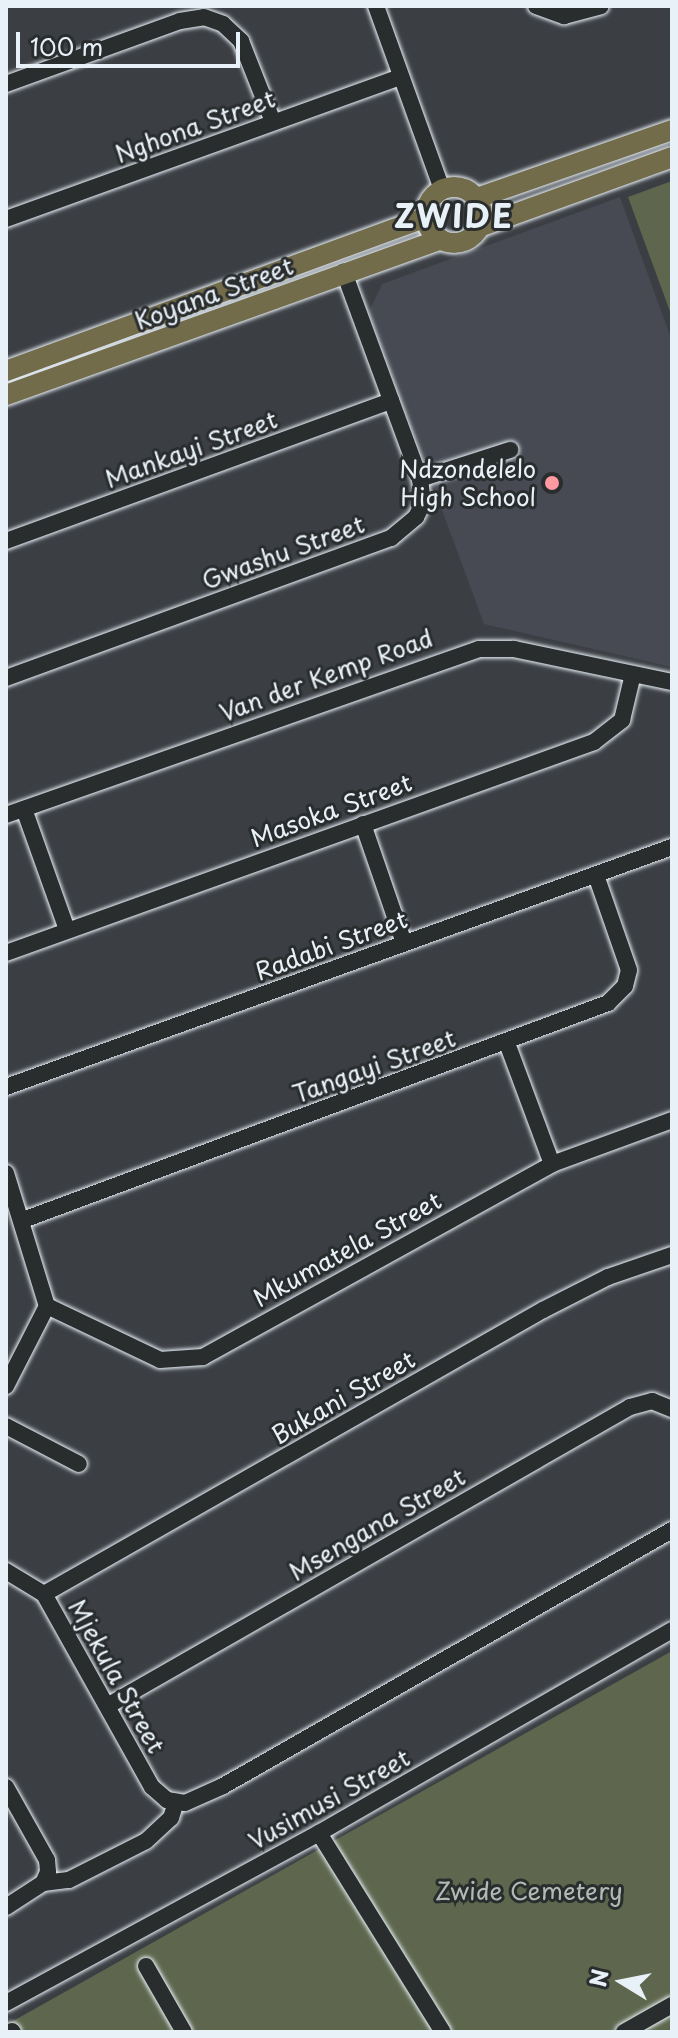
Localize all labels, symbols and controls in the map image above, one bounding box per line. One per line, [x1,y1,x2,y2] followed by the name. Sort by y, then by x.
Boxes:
[20,16,244,66] scale bar
[30,28,103,64] text: 100 m
[111,84,279,168] street label: Nghona Street
[393,196,515,234] district label: ZWIDE
[131,251,297,335] street label: Koyana Street
[101,404,281,494] street label: Mankayi Street
[399,455,536,511] place label: Ndzondelelo High School
[543,474,561,492] marker: Ndzondelelo High School
[198,509,368,595] street label: Gwashu Street
[215,623,437,727] street label: Van der Kemp Road
[246,767,416,853] street label: Masoka Street
[251,904,411,986] street label: Radabi Street
[288,1023,460,1109] street label: Tangayi Street
[248,1185,446,1313] street label: Mkumatela Street
[266,1344,420,1450] street label: Bukani Street
[284,1462,470,1586] street label: Msengana Street
[63,1594,171,1758] street label: Mjekula Street
[244,1743,414,1855] street label: Vusimusi Street
[436,1877,622,1905] park label: Zwide Cemetery
[582,1942,662,2022] north arrow
[580,1966,616,1989] text: N

